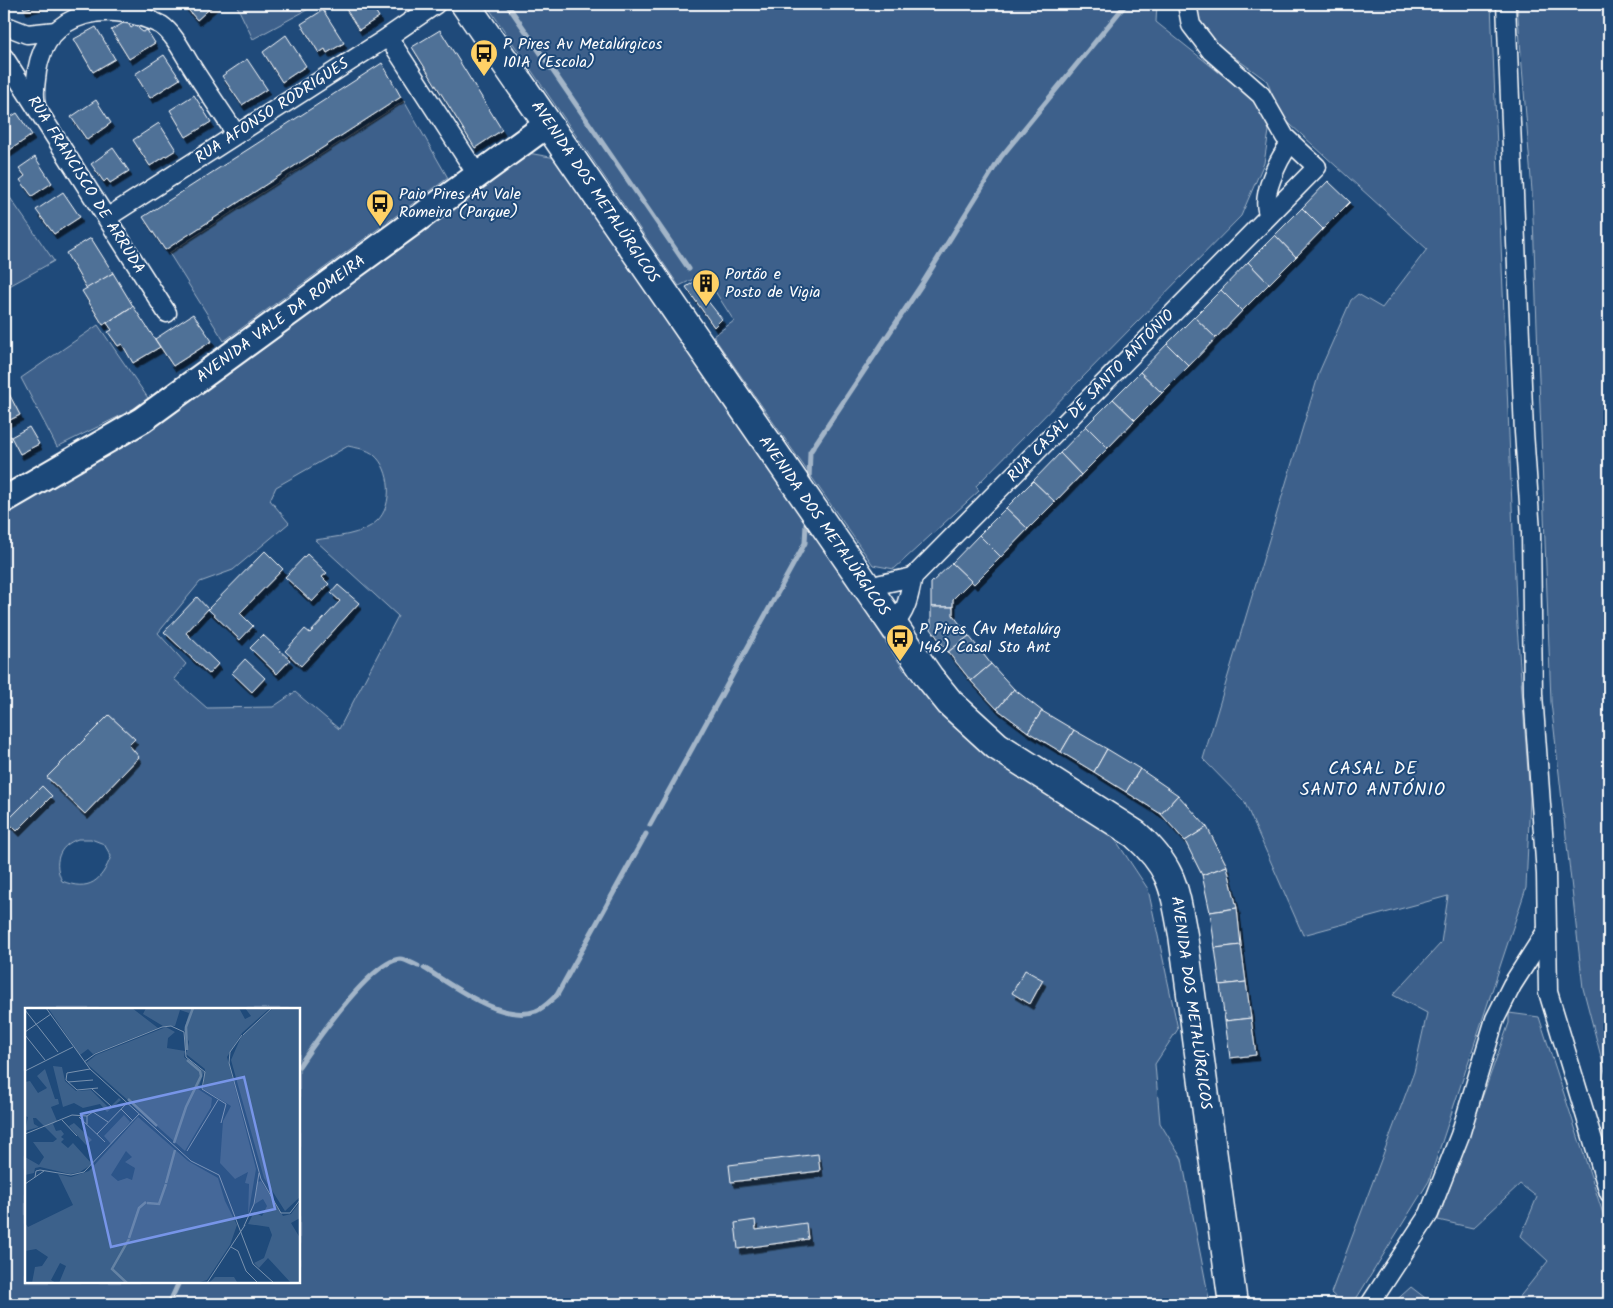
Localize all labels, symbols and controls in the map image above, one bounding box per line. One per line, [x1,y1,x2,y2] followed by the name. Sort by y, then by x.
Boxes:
[503,32,662,75] place label: P Pires Av Metalúrgicos 101A (Escola)
[469,38,499,77] bus stop icon: P Pires Av Metalúrgicos 101A (Escola)
[190,51,354,170] street label: RUA AFONSO RODRIGUES
[21,91,151,279] street label: RUA FRANCISCO DE ARRUDA
[524,96,666,289] street label: AVENIDA DOS METALÚRGICOS
[399,182,521,225] place label: Paio Pires Av Vale Romeira (Parque)
[365,188,395,227] bus stop icon: Paio Pires Av Vale Romeira (Parque)
[191,249,371,389] street label: AVENIDA VALE DA ROMEIRA
[725,262,820,305] place label: Portão e Posto de Vigia
[691,268,721,307] building icon: Portão e Posto de Vigia
[1001,304,1181,488] street label: RUA CASAL DE SANTO ANTÓNIO
[752,431,896,622] street label: AVENIDA DOS METALÚRGICOS
[919,617,1061,660] place label: P Pires (Av Metalúrg 146) Casal Sto Ant
[885,623,915,662] bus stop icon: P Pires (Av Metalúrg 146) Casal Sto Ant
[1300,755,1446,805] district label: CASAL DE SANTO ANTÓNIO
[1164,895,1218,1112] street label: AVENIDA DOS METALÚRGICOS
[25,1008,300,1283] inset map

